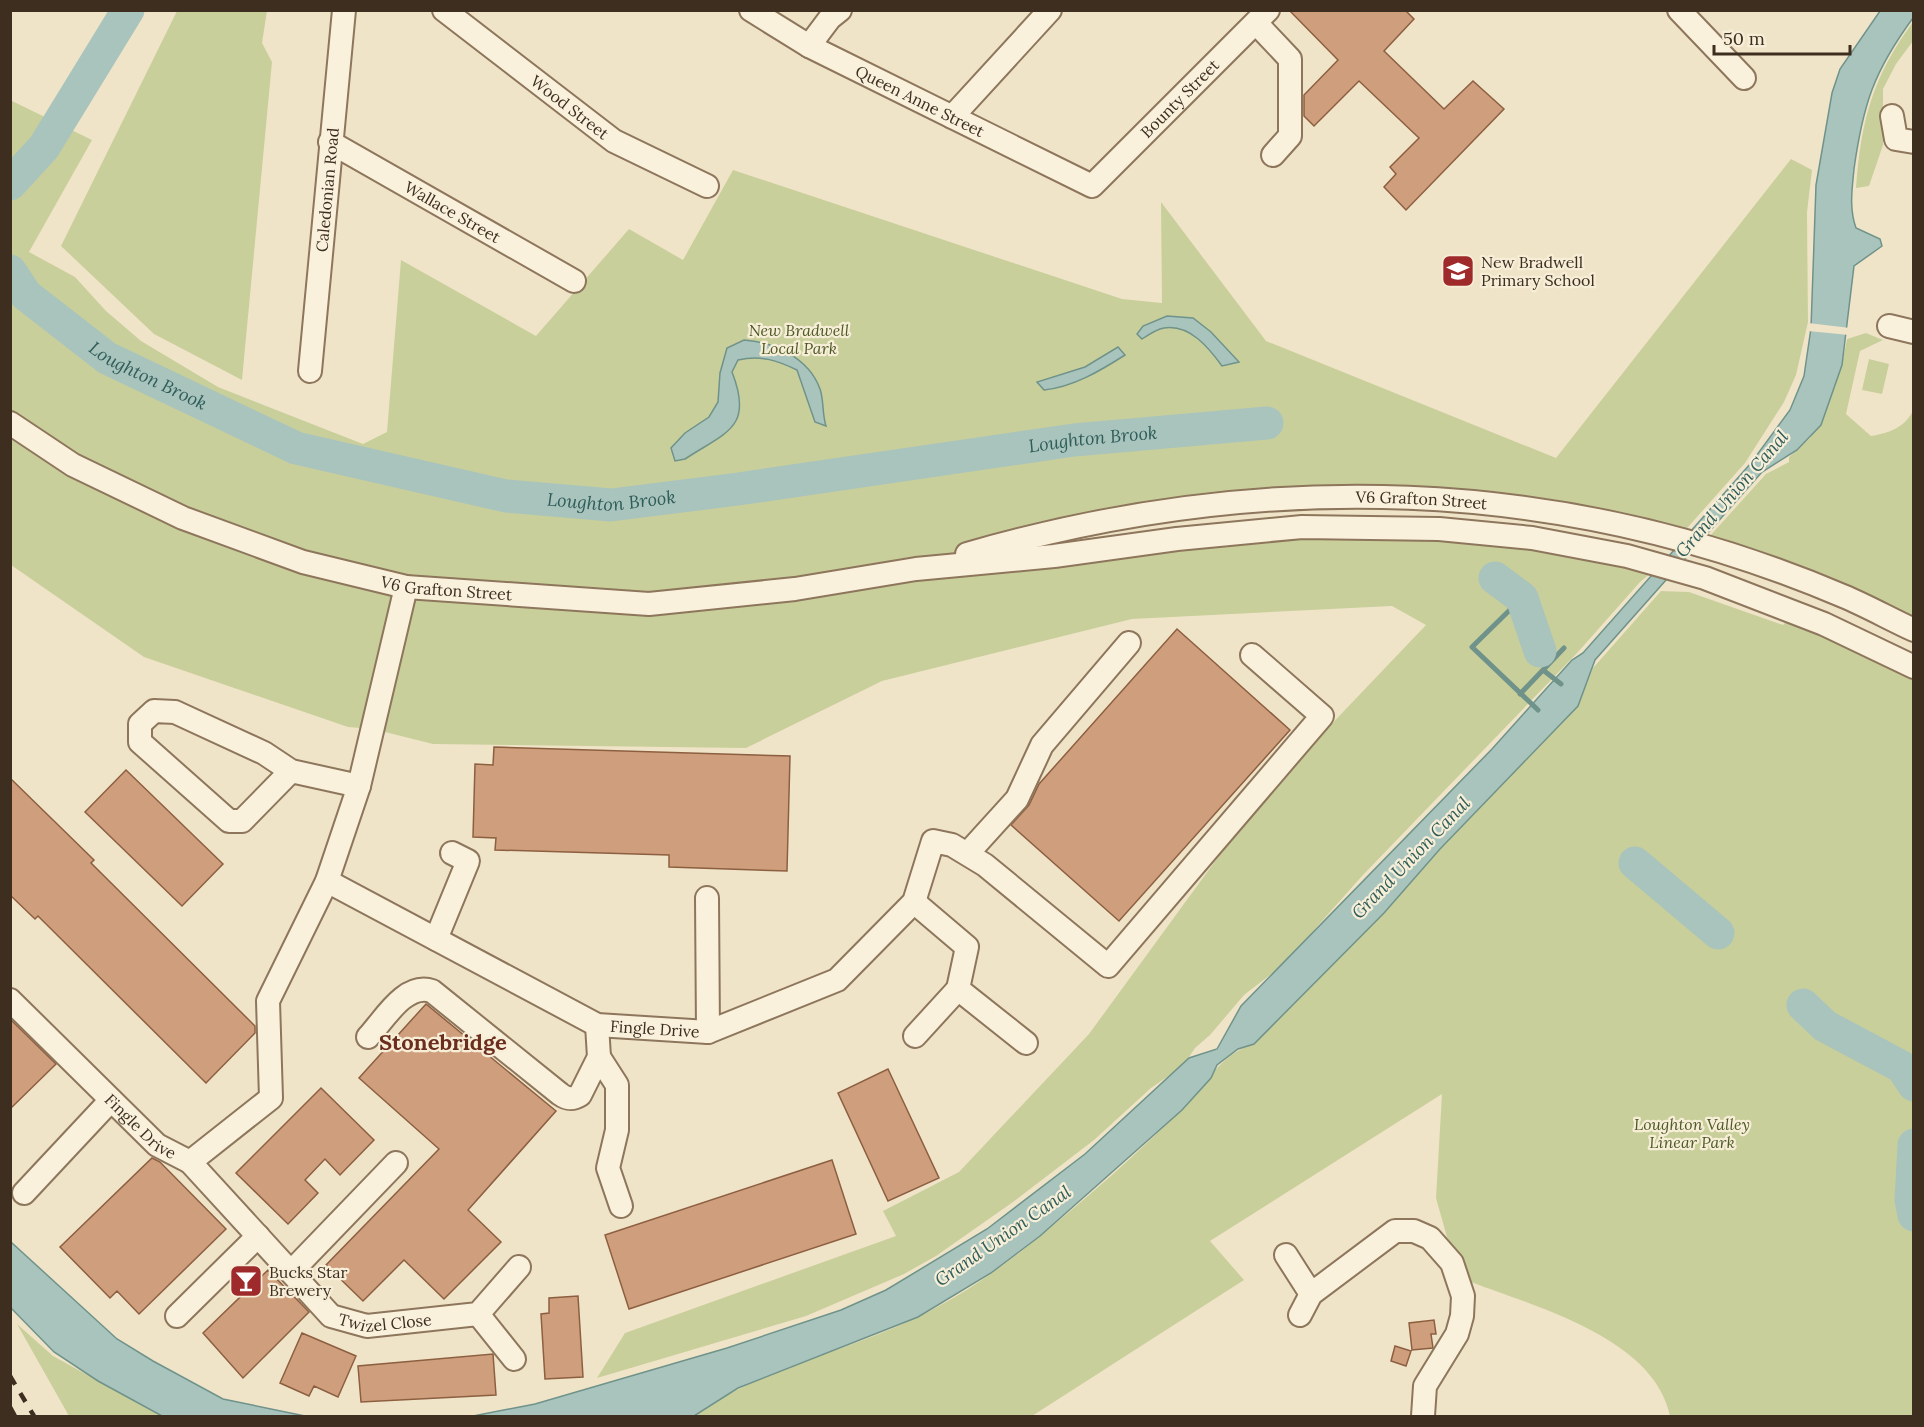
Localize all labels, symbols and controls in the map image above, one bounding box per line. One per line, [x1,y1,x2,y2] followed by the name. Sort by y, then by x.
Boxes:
[1714,18,1850,56] scale bar
[1723,27,1765,50] text: 50 m
[1136,54,1224,142] street label: Bounty Street
[852,61,988,142] street label: Queen Anne Street
[527,71,614,144] street label: Wood Street
[311,126,343,253] street label: Caledonian Road
[401,177,505,247] street label: Wallace Street
[1481,252,1595,290] place label: New Bradwell Primary School
[1440,253,1476,289] school or university icon: New Bradwell Primary School
[749,320,850,358] park label: New Bradwell Local Park
[84,336,211,415] water label: Loughton Brook
[1027,421,1158,457] water label: Loughton Brook
[1670,425,1793,562] water label: Grand Union Canal
[546,485,677,516] water label: Loughton Brook
[1355,487,1489,513] street label: V6 Grafton Street
[378,571,513,604] street label: V6 Grafton Street
[1347,792,1475,923] water label: Grand Union Canal
[610,1016,700,1041] street label: Fingle Drive
[379,1028,507,1056] district label: Stonebridge
[101,1089,180,1163] street label: Fingle Drive
[1634,1114,1750,1152] park label: Loughton Valley Linear Park
[930,1180,1075,1291] water label: Grand Union Canal
[269,1262,348,1300] place label: Bucks Star Brewery
[228,1263,264,1299] bar icon: Bucks Star Brewery
[336,1309,433,1336] street label: Twizel Close

